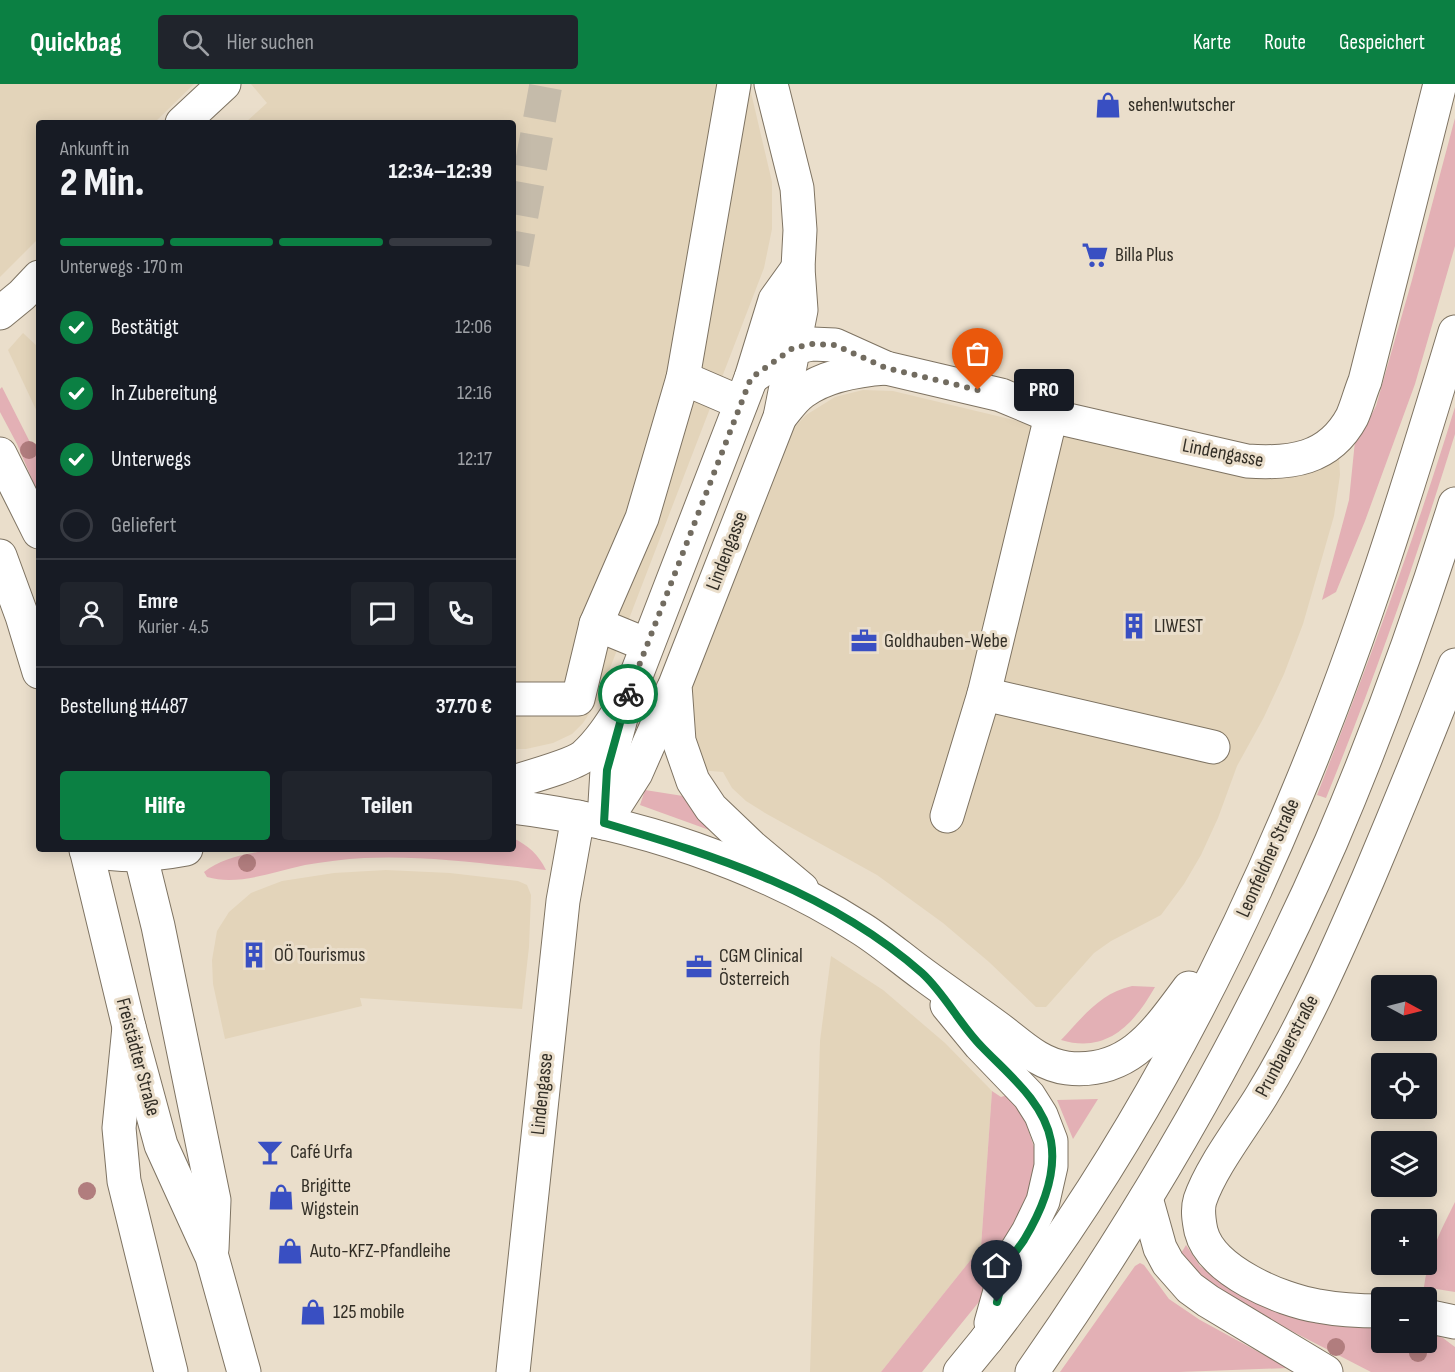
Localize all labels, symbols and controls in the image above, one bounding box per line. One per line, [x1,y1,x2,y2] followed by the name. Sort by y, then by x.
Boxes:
[158,15,578,69] search box
[30,26,122,59] text: Quickbag
[179,26,212,59] icon: search
[227,29,314,56] text: Hier suchen
[1193,30,1231,55] text: Karte
[1264,30,1306,55] text: Route
[1339,30,1425,55] text: Gespeichert
[1093,90,1123,120] shop icon: sehen!wutscher
[1128,93,1235,117] place label: sehen!wutscher
[60,137,129,161] text: Ankunft in
[388,158,492,185] text: 12:34–12:39
[60,160,144,207] text: 2 Min.
[1080,240,1110,270] supermarket icon: Billa Plus
[1115,243,1174,267] place label: Billa Plus
[60,255,183,279] text: Unterwegs · 170 m
[60,311,93,344] icon: check
[111,314,179,341] text: Bestätigt
[455,315,492,339] text: 12:06
[952,328,1003,390] pin
[961,337,994,370] icon: bag
[1014,369,1074,411] callout: PRO
[60,377,93,410] icon: check
[1029,378,1059,402] text: PRO
[111,380,217,407] text: In Zubereitung
[457,381,492,405] text: 12:16
[1180,433,1266,473] street label: Lindengasse
[60,443,93,476] icon: check
[111,446,191,473] text: Unterwegs
[458,447,492,471] text: 12:17
[701,508,753,594] street label: Lindengasse
[111,512,176,539] text: Geliefert
[60,582,123,645] button: person
[351,582,414,645] button: chat
[429,582,492,645] button: phone
[138,588,178,615] text: Emre
[1119,611,1149,641] building icon: LIWEST
[1154,614,1203,638] place label: LIWEST
[138,615,209,639] text: Kurier · 4.5
[849,626,879,656] office icon: Goldhauben-Webe
[884,629,1008,653] place label: Goldhauben-Webe
[598,664,658,724] courier
[612,678,645,711] icon: bike
[60,693,188,720] text: Bestellung #4487
[436,693,492,720] text: 37.70 €
[60,771,270,840] button: Hilfe
[282,771,492,840] button: Teilen
[1231,795,1305,921] street label: Leonfeldner Straße
[239,940,269,970] building icon: OÖ Tourismus
[274,943,365,967] place label: OÖ Tourismus
[719,944,803,991] place label: CGM Clinical Österreich
[684,952,714,982] office icon: CGM Clinical Österreich
[1371,975,1437,1041] north arrow
[1371,975,1437,1353] map controls
[1250,991,1324,1101] street label: Prunbauerstraße
[111,995,165,1119] street label: Freistädter Straße
[526,1052,558,1136] street label: Lindengasse
[1371,1053,1437,1119] button: locate
[1371,1131,1437,1197] button: layers
[255,1137,285,1167] bar icon: Café Urfa
[290,1140,353,1164] place label: Café Urfa
[301,1174,359,1221] place label: Brigitte Wigstein
[266,1182,296,1212] shop icon: Brigitte Wigstein
[1371,1209,1437,1275] button: +
[275,1236,305,1266] shop icon: Auto-KFZ-Pfandleihe
[309,1239,451,1263] place label: Auto-KFZ-Pfandleihe
[971,1240,1022,1302] pin
[980,1249,1013,1282] icon: home
[1371,1287,1437,1353] button: −
[298,1297,328,1327] shop icon: 125 mobile
[333,1300,405,1324] place label: 125 mobile

